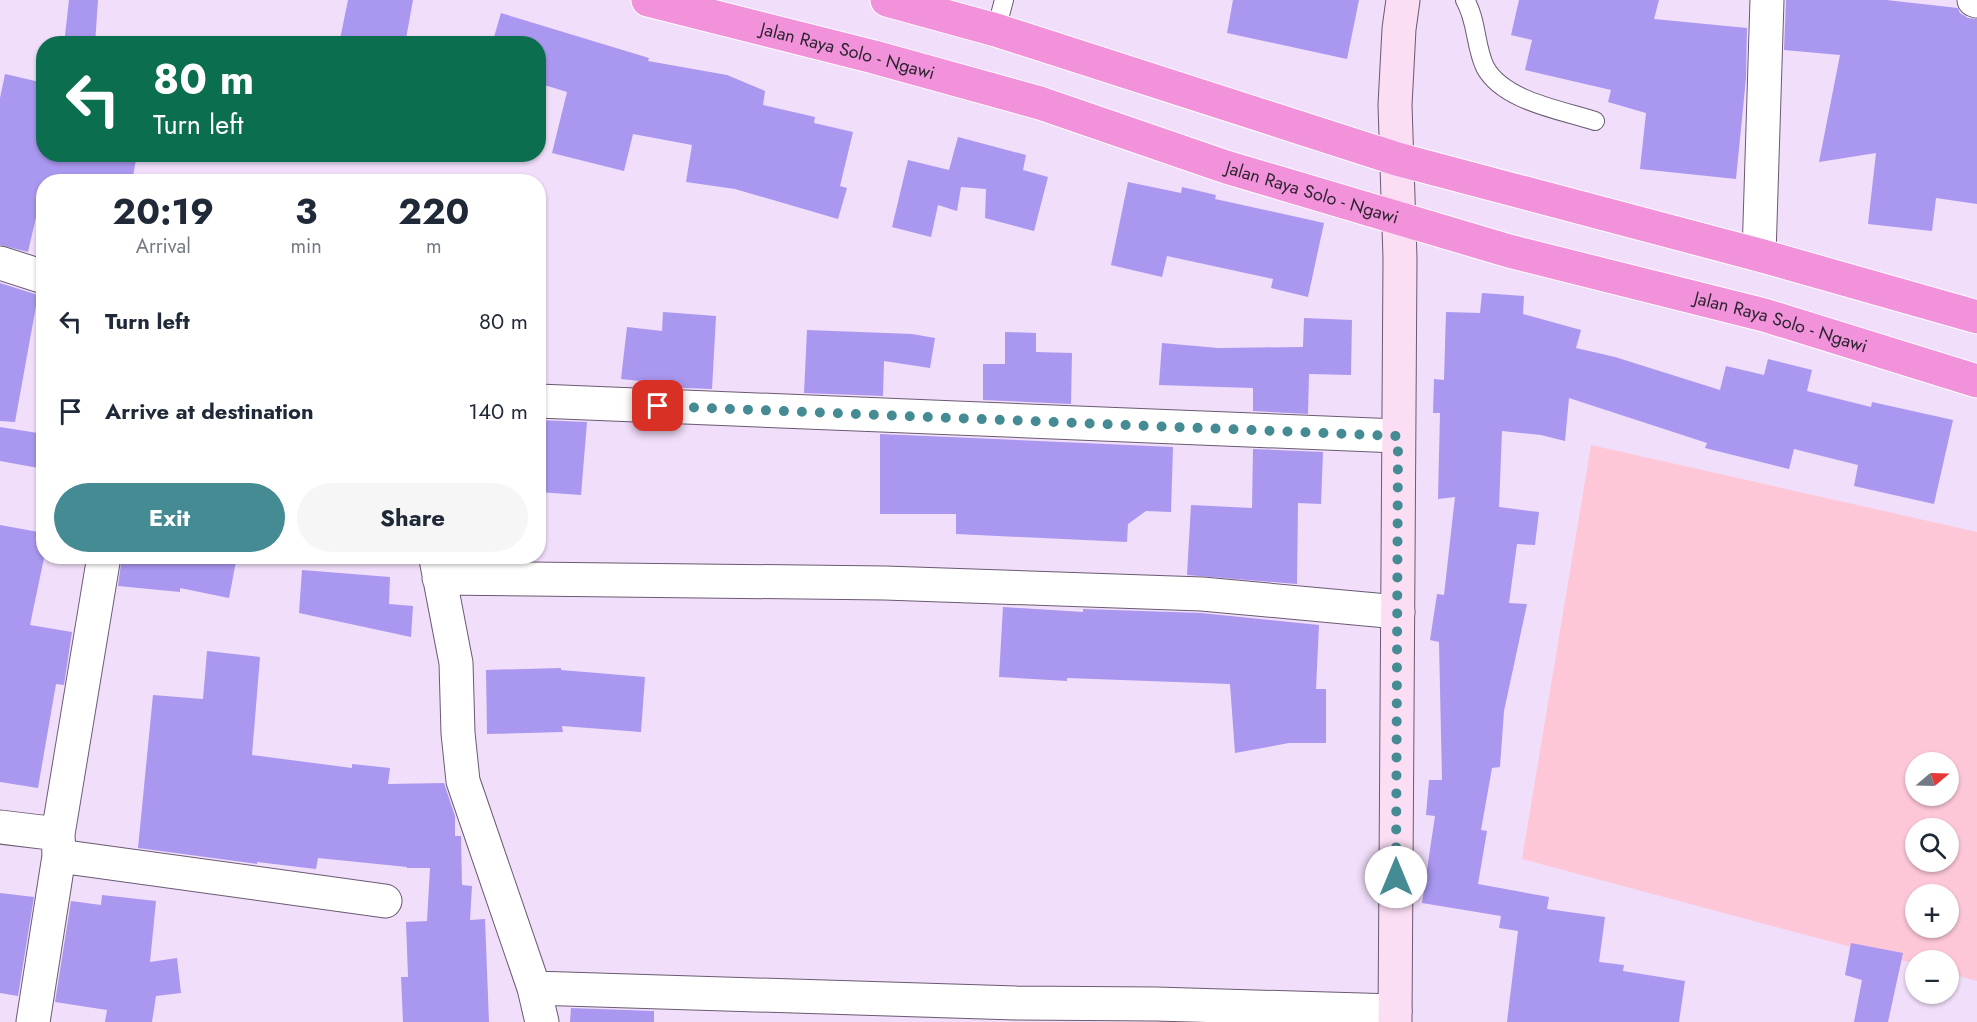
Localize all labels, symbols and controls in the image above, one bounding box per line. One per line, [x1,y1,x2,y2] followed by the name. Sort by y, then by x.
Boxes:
[756,15,938,86] street label: Jalan Raya Solo - Ngawi
[153,49,254,110] text: 80 m
[54,60,132,138] icon: left
[153,105,243,144] text: Turn left
[1221,154,1402,231] street label: Jalan Raya Solo - Ngawi
[113,185,214,237] text: 20:19
[295,185,317,237] text: 3
[398,185,469,237] text: 220
[136,232,191,261] text: Arrival
[291,232,322,261] text: min
[426,232,442,261] text: m
[1689,284,1871,359] street label: Jalan Raya Solo - Ngawi
[54,305,87,338] icon: left
[105,305,190,337] text: Turn left
[479,305,528,337] text: 80 m
[632,380,683,431] pin
[641,389,674,422] icon: arrive
[54,395,87,428] icon: arrive
[105,395,314,427] text: Arrive at destination
[468,395,528,427] text: 140 m
[54,483,285,552] button: Exit
[297,483,528,552] button: Share
[1905,752,1959,806] north arrow
[1905,752,1959,1004] map controls
[1905,818,1959,872] button: search
[1364,845,1428,909] position arrow
[1905,884,1959,938] button: +
[1905,950,1959,1004] button: −

